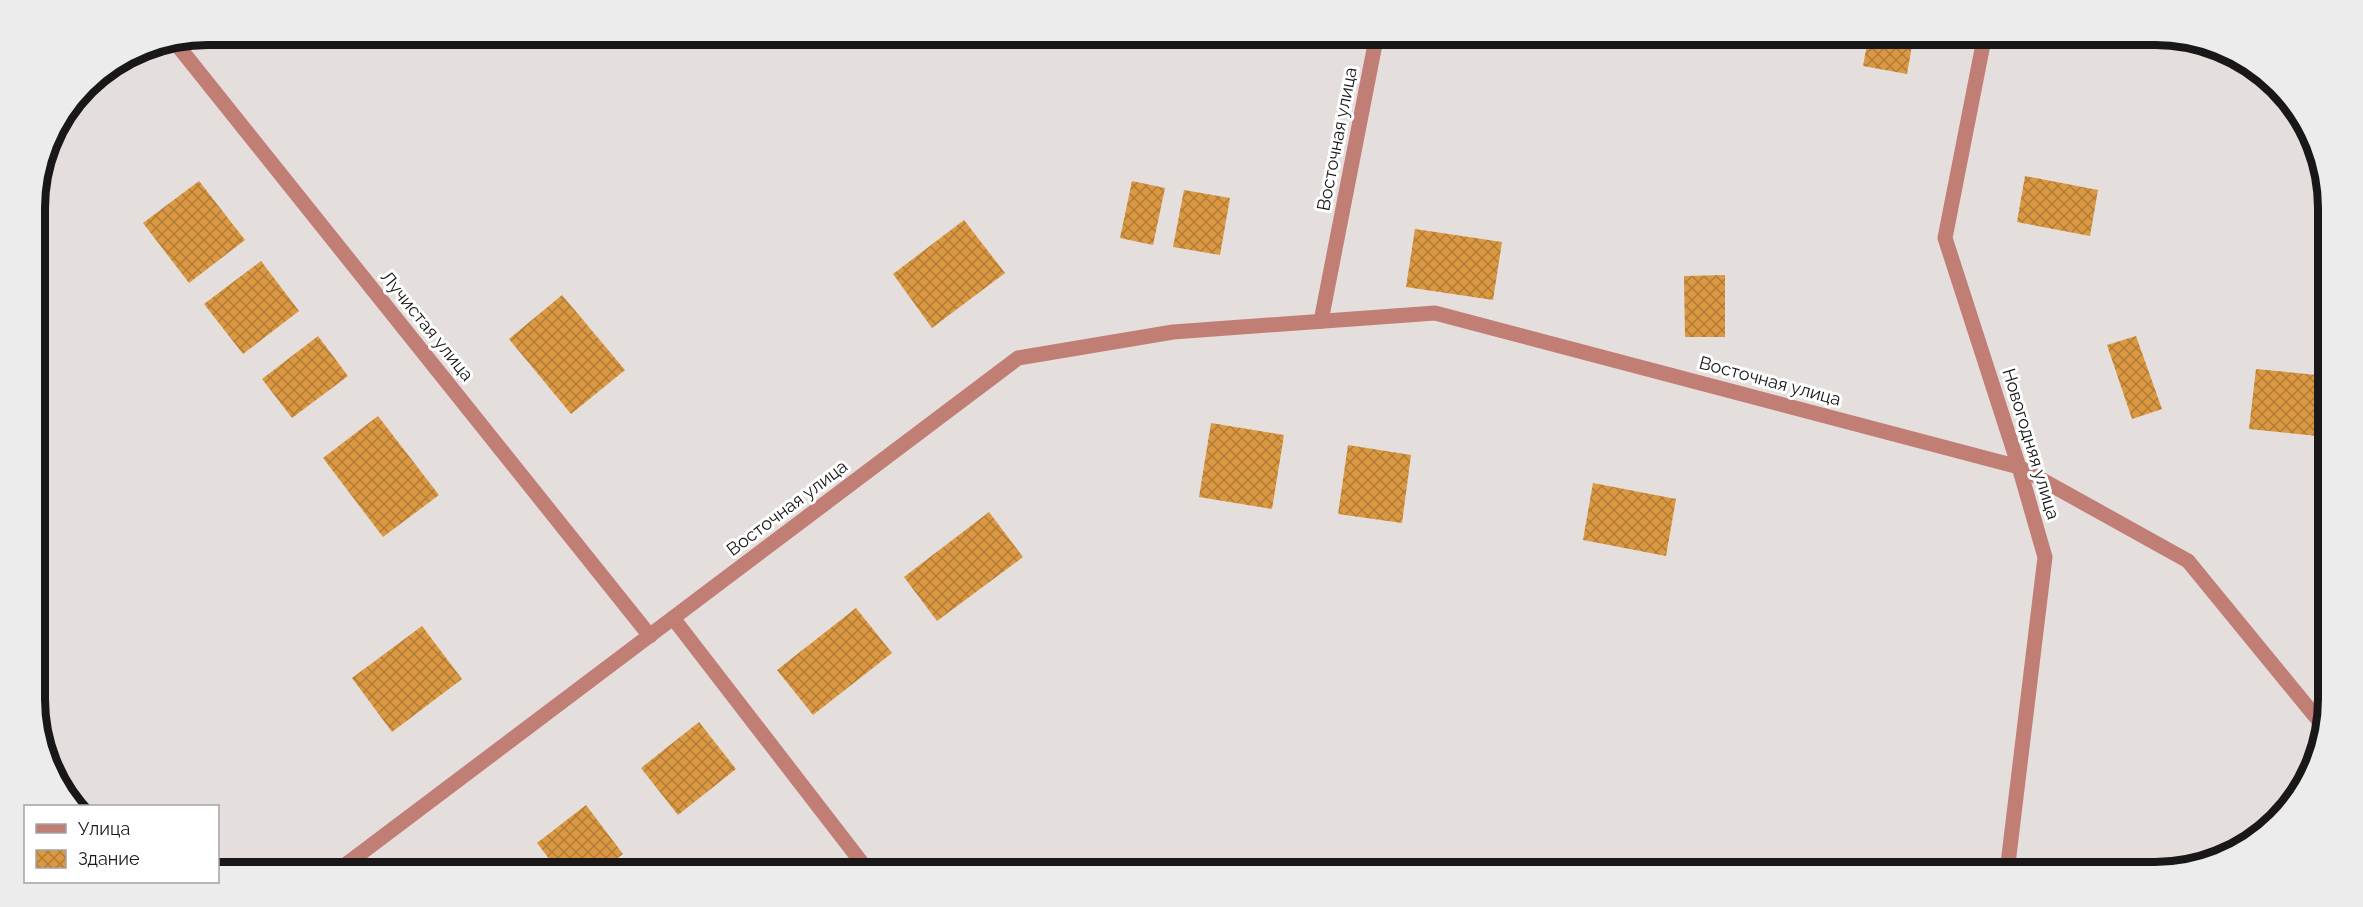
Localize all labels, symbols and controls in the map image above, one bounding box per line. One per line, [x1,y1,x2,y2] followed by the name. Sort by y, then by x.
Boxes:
[1312,65,1361,212] street label: Восточная улица
[377,266,478,385] street label: Лучистая улица
[1697,352,1843,410] street label: Восточная улица
[1999,366,2064,522] street label: Новогодняя улица
[722,455,851,560] street label: Восточная улица
[24,805,219,883] legend
[78,818,130,839] text: Улица
[78,848,140,869] text: Здание

